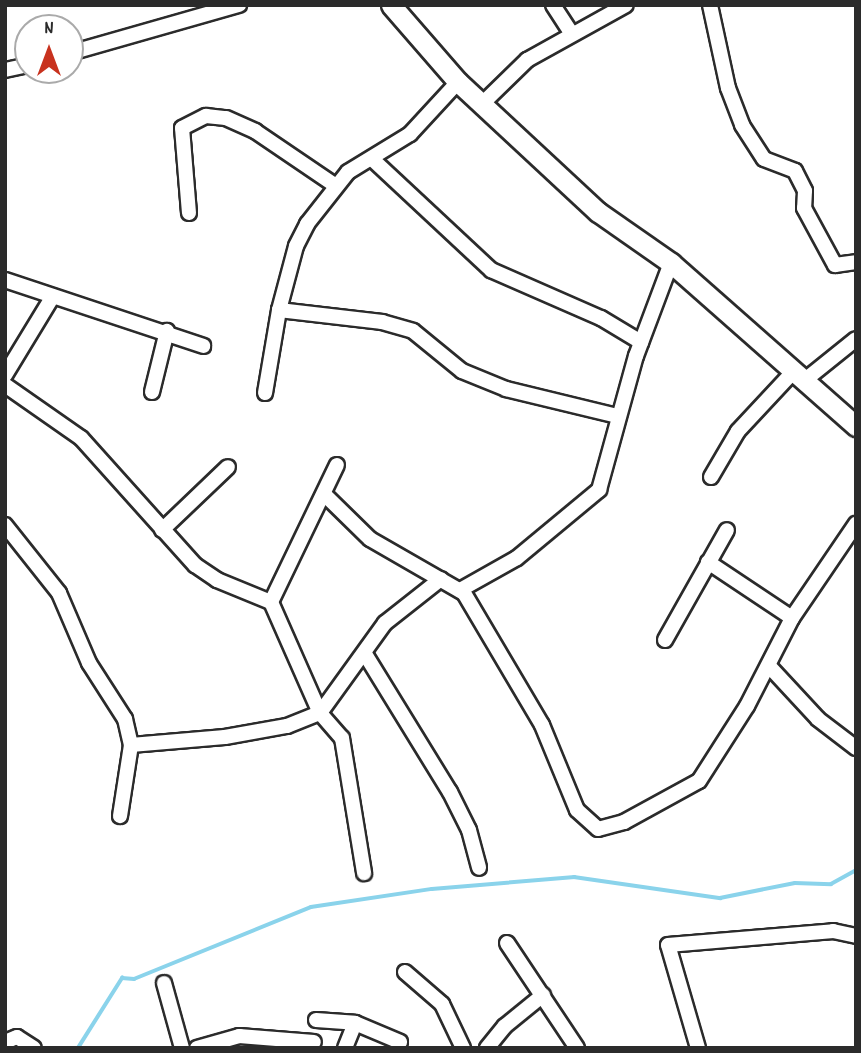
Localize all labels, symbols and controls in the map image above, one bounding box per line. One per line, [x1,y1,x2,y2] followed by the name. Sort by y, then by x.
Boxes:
[14,14,84,84] north arrow
[44,16,54,43] text: N

